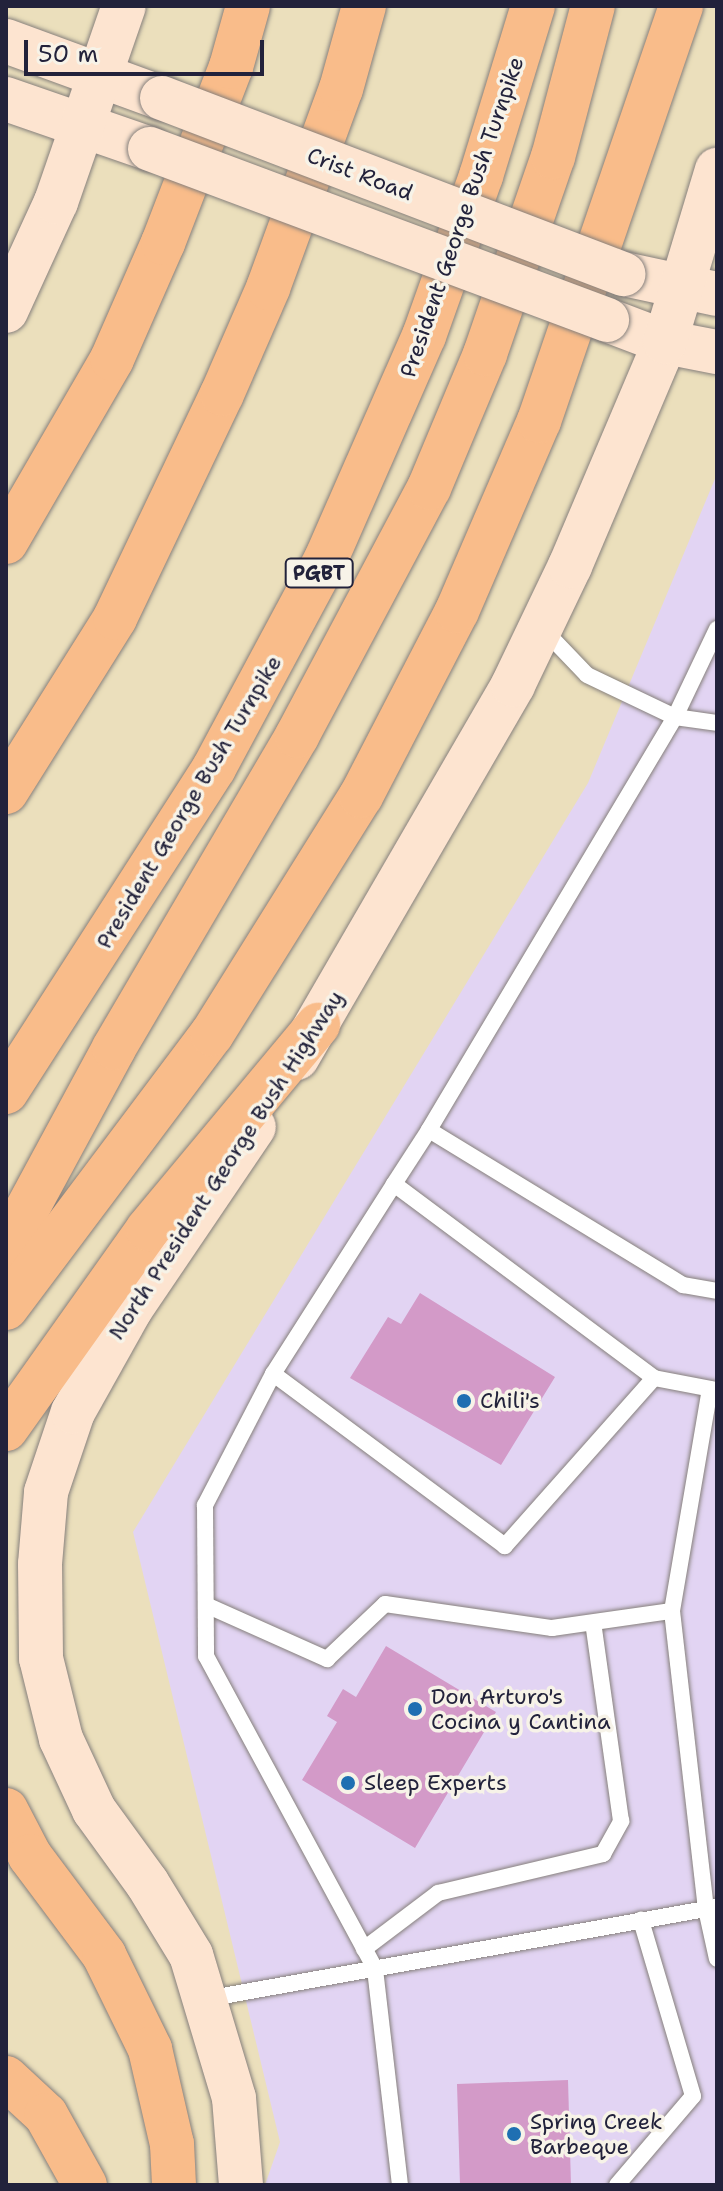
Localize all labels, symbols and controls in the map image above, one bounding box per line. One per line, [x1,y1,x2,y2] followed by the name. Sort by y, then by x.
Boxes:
[28,24,268,74] scale bar
[38,38,98,70] text: 50 m
[395,53,529,381] street label: President George Bush Turnpike
[303,142,417,206] street label: Crist Road
[283,557,355,589] road number: PGBT
[91,651,287,953] street label: President George Bush Turnpike
[103,985,349,1345] street label: North President George Bush Highway
[480,1388,540,1414] place label: Chili's
[455,1392,473,1410] marker: Chili's
[431,1683,611,1734] place label: Don Arturo's Cocina y Cantina
[406,1700,424,1718] marker: Don Arturo's Cocina y Cantina
[364,1770,507,1796] place label: Sleep Experts
[339,1774,357,1792] marker: Sleep Experts
[530,2108,663,2160] place label: Spring Creek Barbeque
[505,2125,523,2143] marker: Spring Creek Barbeque

